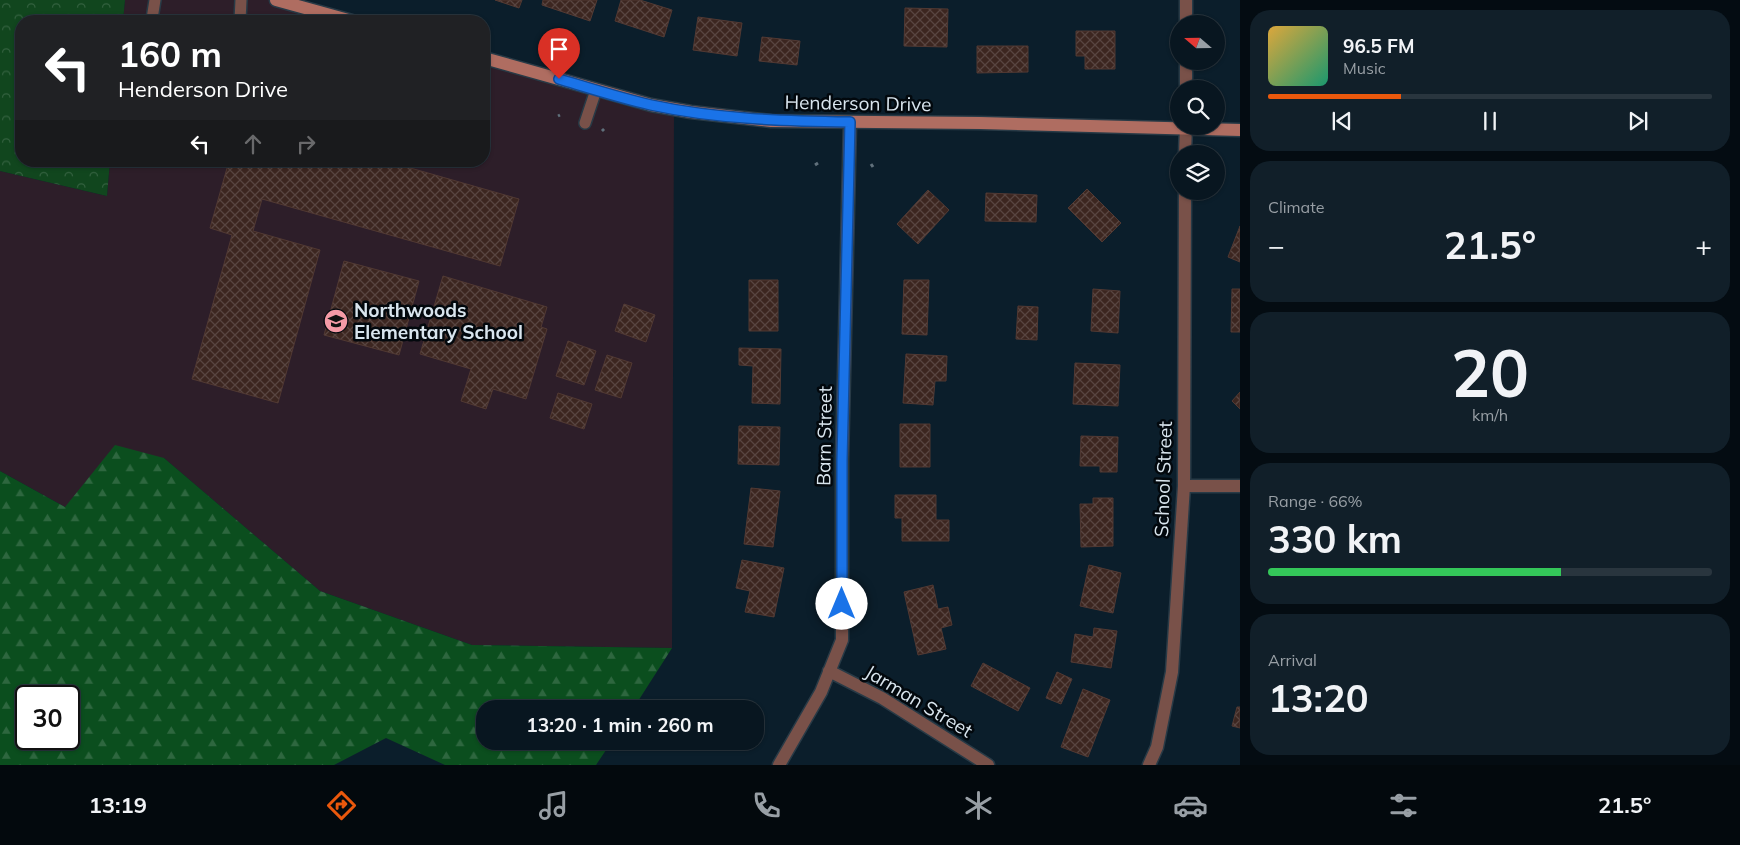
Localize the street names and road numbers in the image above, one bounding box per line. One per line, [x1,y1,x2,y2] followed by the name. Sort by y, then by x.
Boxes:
[784,90,932,116] street label: Henderson Drive
[811,386,837,486] street label: Barn Street
[1149,420,1177,537] street label: School Street
[861,659,977,743] street label: Jarman Street

